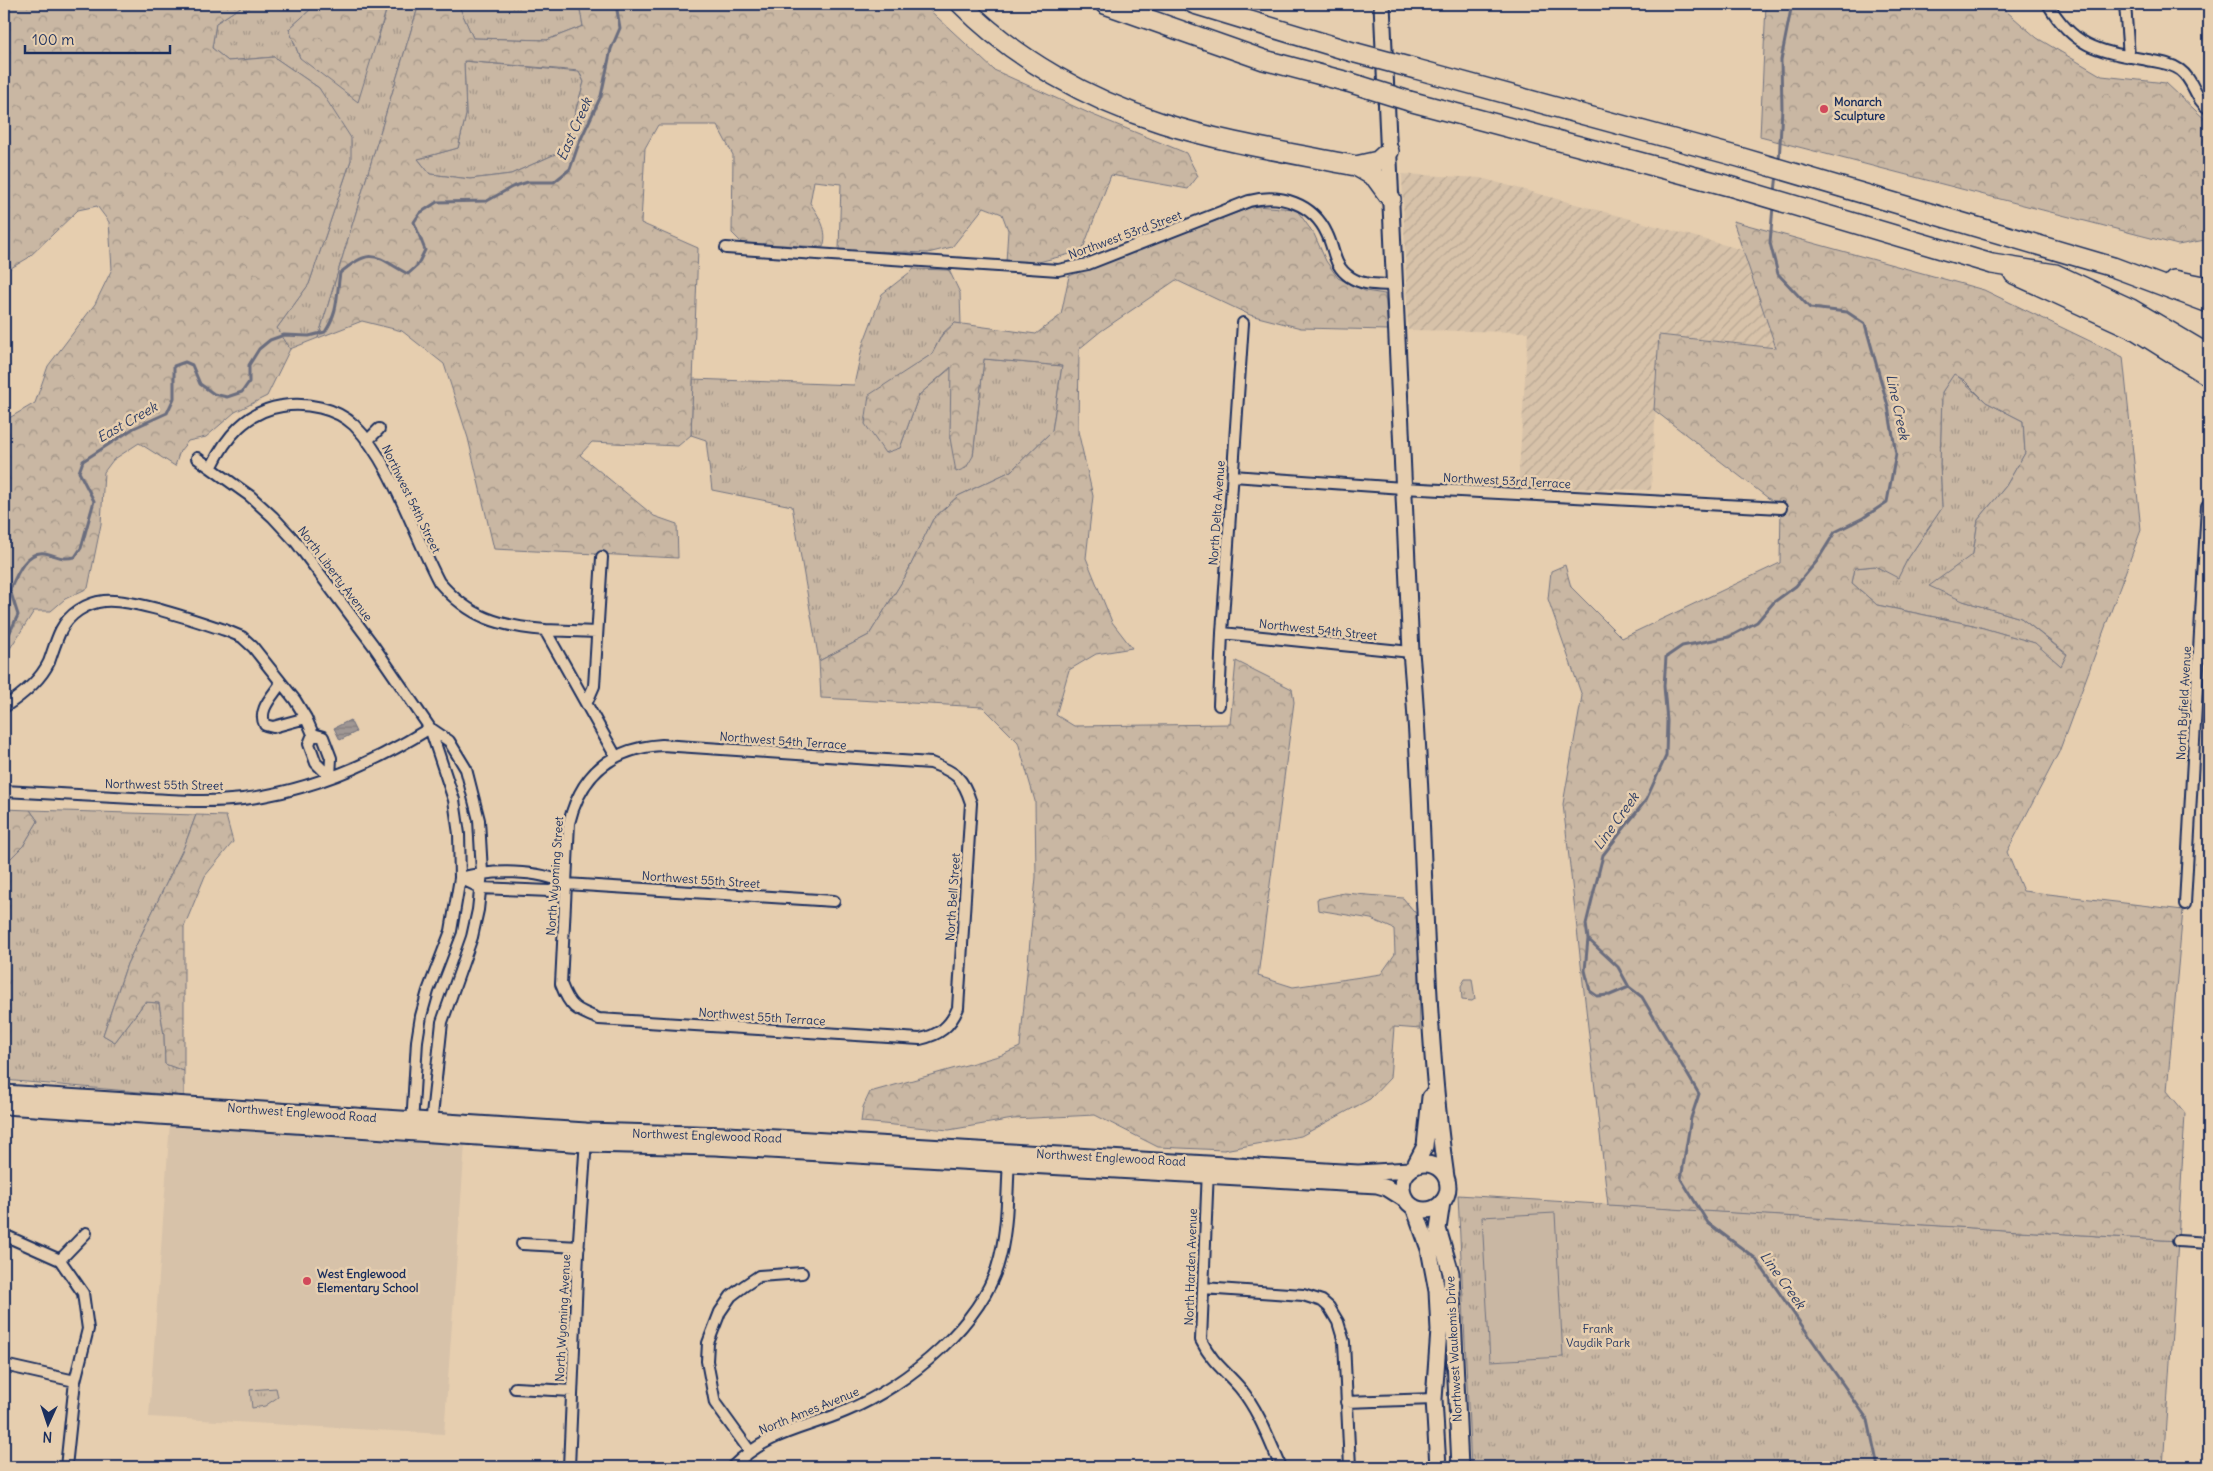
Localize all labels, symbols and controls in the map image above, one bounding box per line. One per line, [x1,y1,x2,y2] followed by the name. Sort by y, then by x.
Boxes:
[25,22,170,54] scale bar
[32,30,74,49] text: 100 m
[552,94,596,163] water label: East Creek
[1834,94,1886,124] place label: Monarch Sculpture
[1818,103,1830,115] marker: Monarch Sculpture
[1066,207,1183,262] street label: Northwest 53rd Street
[1882,373,1914,442] water label: Line Creek
[93,397,161,447] water label: East Creek
[379,442,444,555] street label: Northwest 54th Street
[1205,460,1228,566] street label: North Delta Avenue
[1443,470,1571,491] street label: Northwest 53rd Terrace
[295,523,376,624] street label: North Liberty Avenue
[1258,616,1378,643] street label: Northwest 54th Street
[2173,646,2194,760] street label: North Byfield Avenue
[719,729,847,752] street label: Northwest 54th Terrace
[105,776,223,793] street label: Northwest 55th Street
[1589,788,1643,853] water label: Line Creek
[543,816,566,936] street label: North Wyoming Street
[942,852,963,942] street label: North Bell Street
[641,868,761,891] street label: Northwest 55th Street
[698,1005,826,1028] street label: Northwest 55th Terrace
[227,1100,377,1125] street label: Northwest Englewood Road
[632,1125,782,1146] street label: Northwest Englewood Road
[1036,1146,1186,1169] street label: Northwest Englewood Road
[1181,1208,1200,1326] street label: North Harden Avenue
[1756,1248,1810,1313] water label: Line Creek
[552,1254,573,1382] street label: North Wyoming Avenue
[317,1266,419,1296] place label: West Englewood Elementary School
[301,1275,313,1287] marker: West Englewood Elementary School
[1442,1276,1465,1422] street label: Northwest Waukomis Drive
[1566,1321,1630,1350] park label: Frank Vaydik Park
[756,1384,861,1438] street label: North Ames Avenue
[22,1398,72,1448] north arrow
[42,1428,53,1446] text: N

